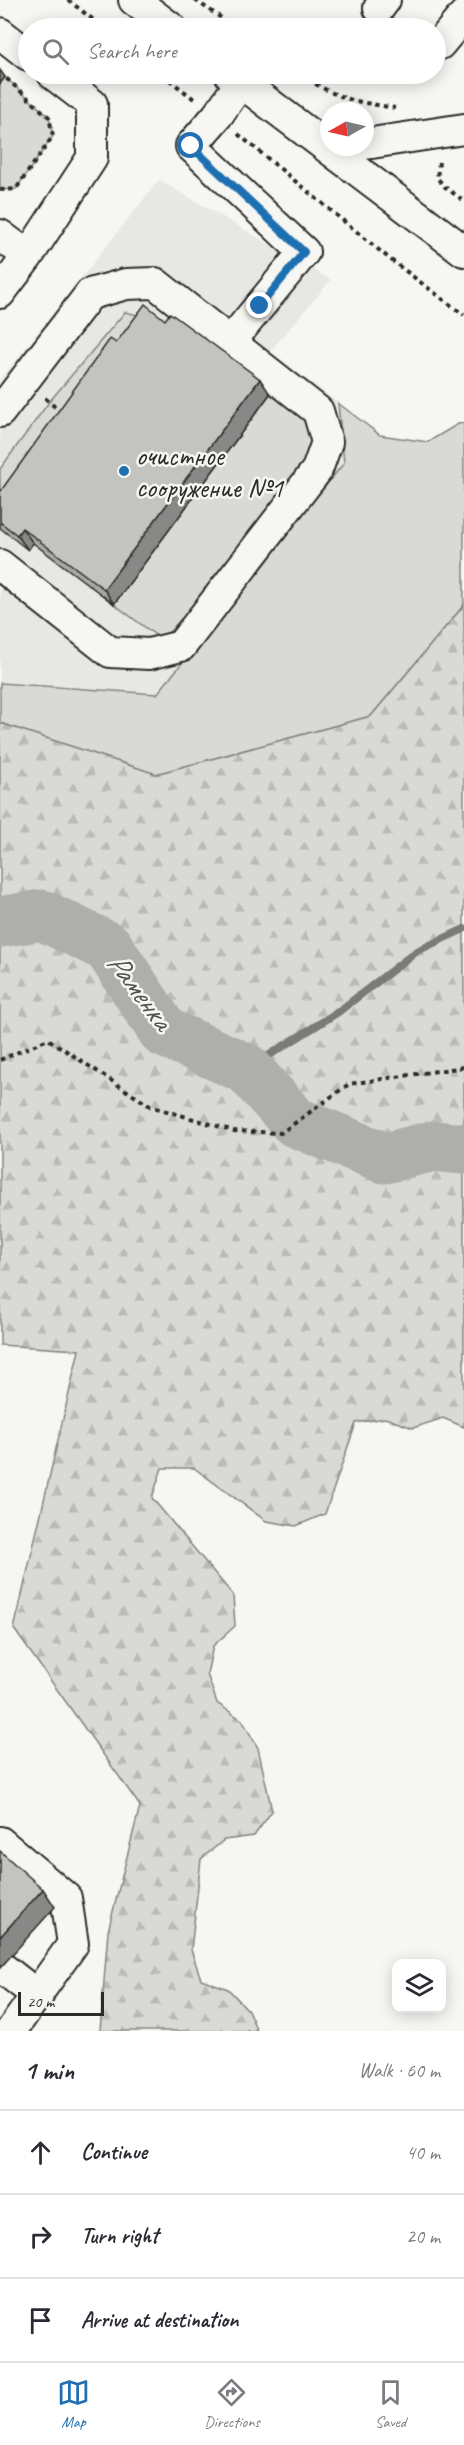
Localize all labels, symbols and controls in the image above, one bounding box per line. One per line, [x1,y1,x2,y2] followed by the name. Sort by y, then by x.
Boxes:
[18,18,446,84] search box
[39,35,72,68] icon: search
[87,37,177,65] text: Search here
[320,102,374,156] north arrow
[177,132,203,158] route start
[246,292,272,318] route end
[136,438,284,505] place label: очистное сооружение №1
[117,464,131,478] marker: очистное сооружение №1
[99,945,183,1040] water label: Раменка
[392,1959,446,2013] map controls
[392,1959,446,2013] button: layers
[18,1989,104,2016] scale bar
[27,1992,54,2012] text: 20 m
[24,2054,74,2087] text: 1 min
[359,2058,440,2083] text: Walk · 60 m
[24,2136,57,2169] icon: ahead
[81,2138,147,2166] text: Continue
[406,2140,440,2165] text: 40 m
[24,2220,57,2253] icon: right
[81,2222,158,2250] text: Turn right
[406,2224,440,2249] text: 20 m
[24,2304,57,2337] icon: arrive
[81,2306,238,2334] text: Arrive at destination
[57,2376,90,2432] tab: Map
[204,2376,260,2432] tab: Directions
[374,2376,407,2432] tab: Saved

